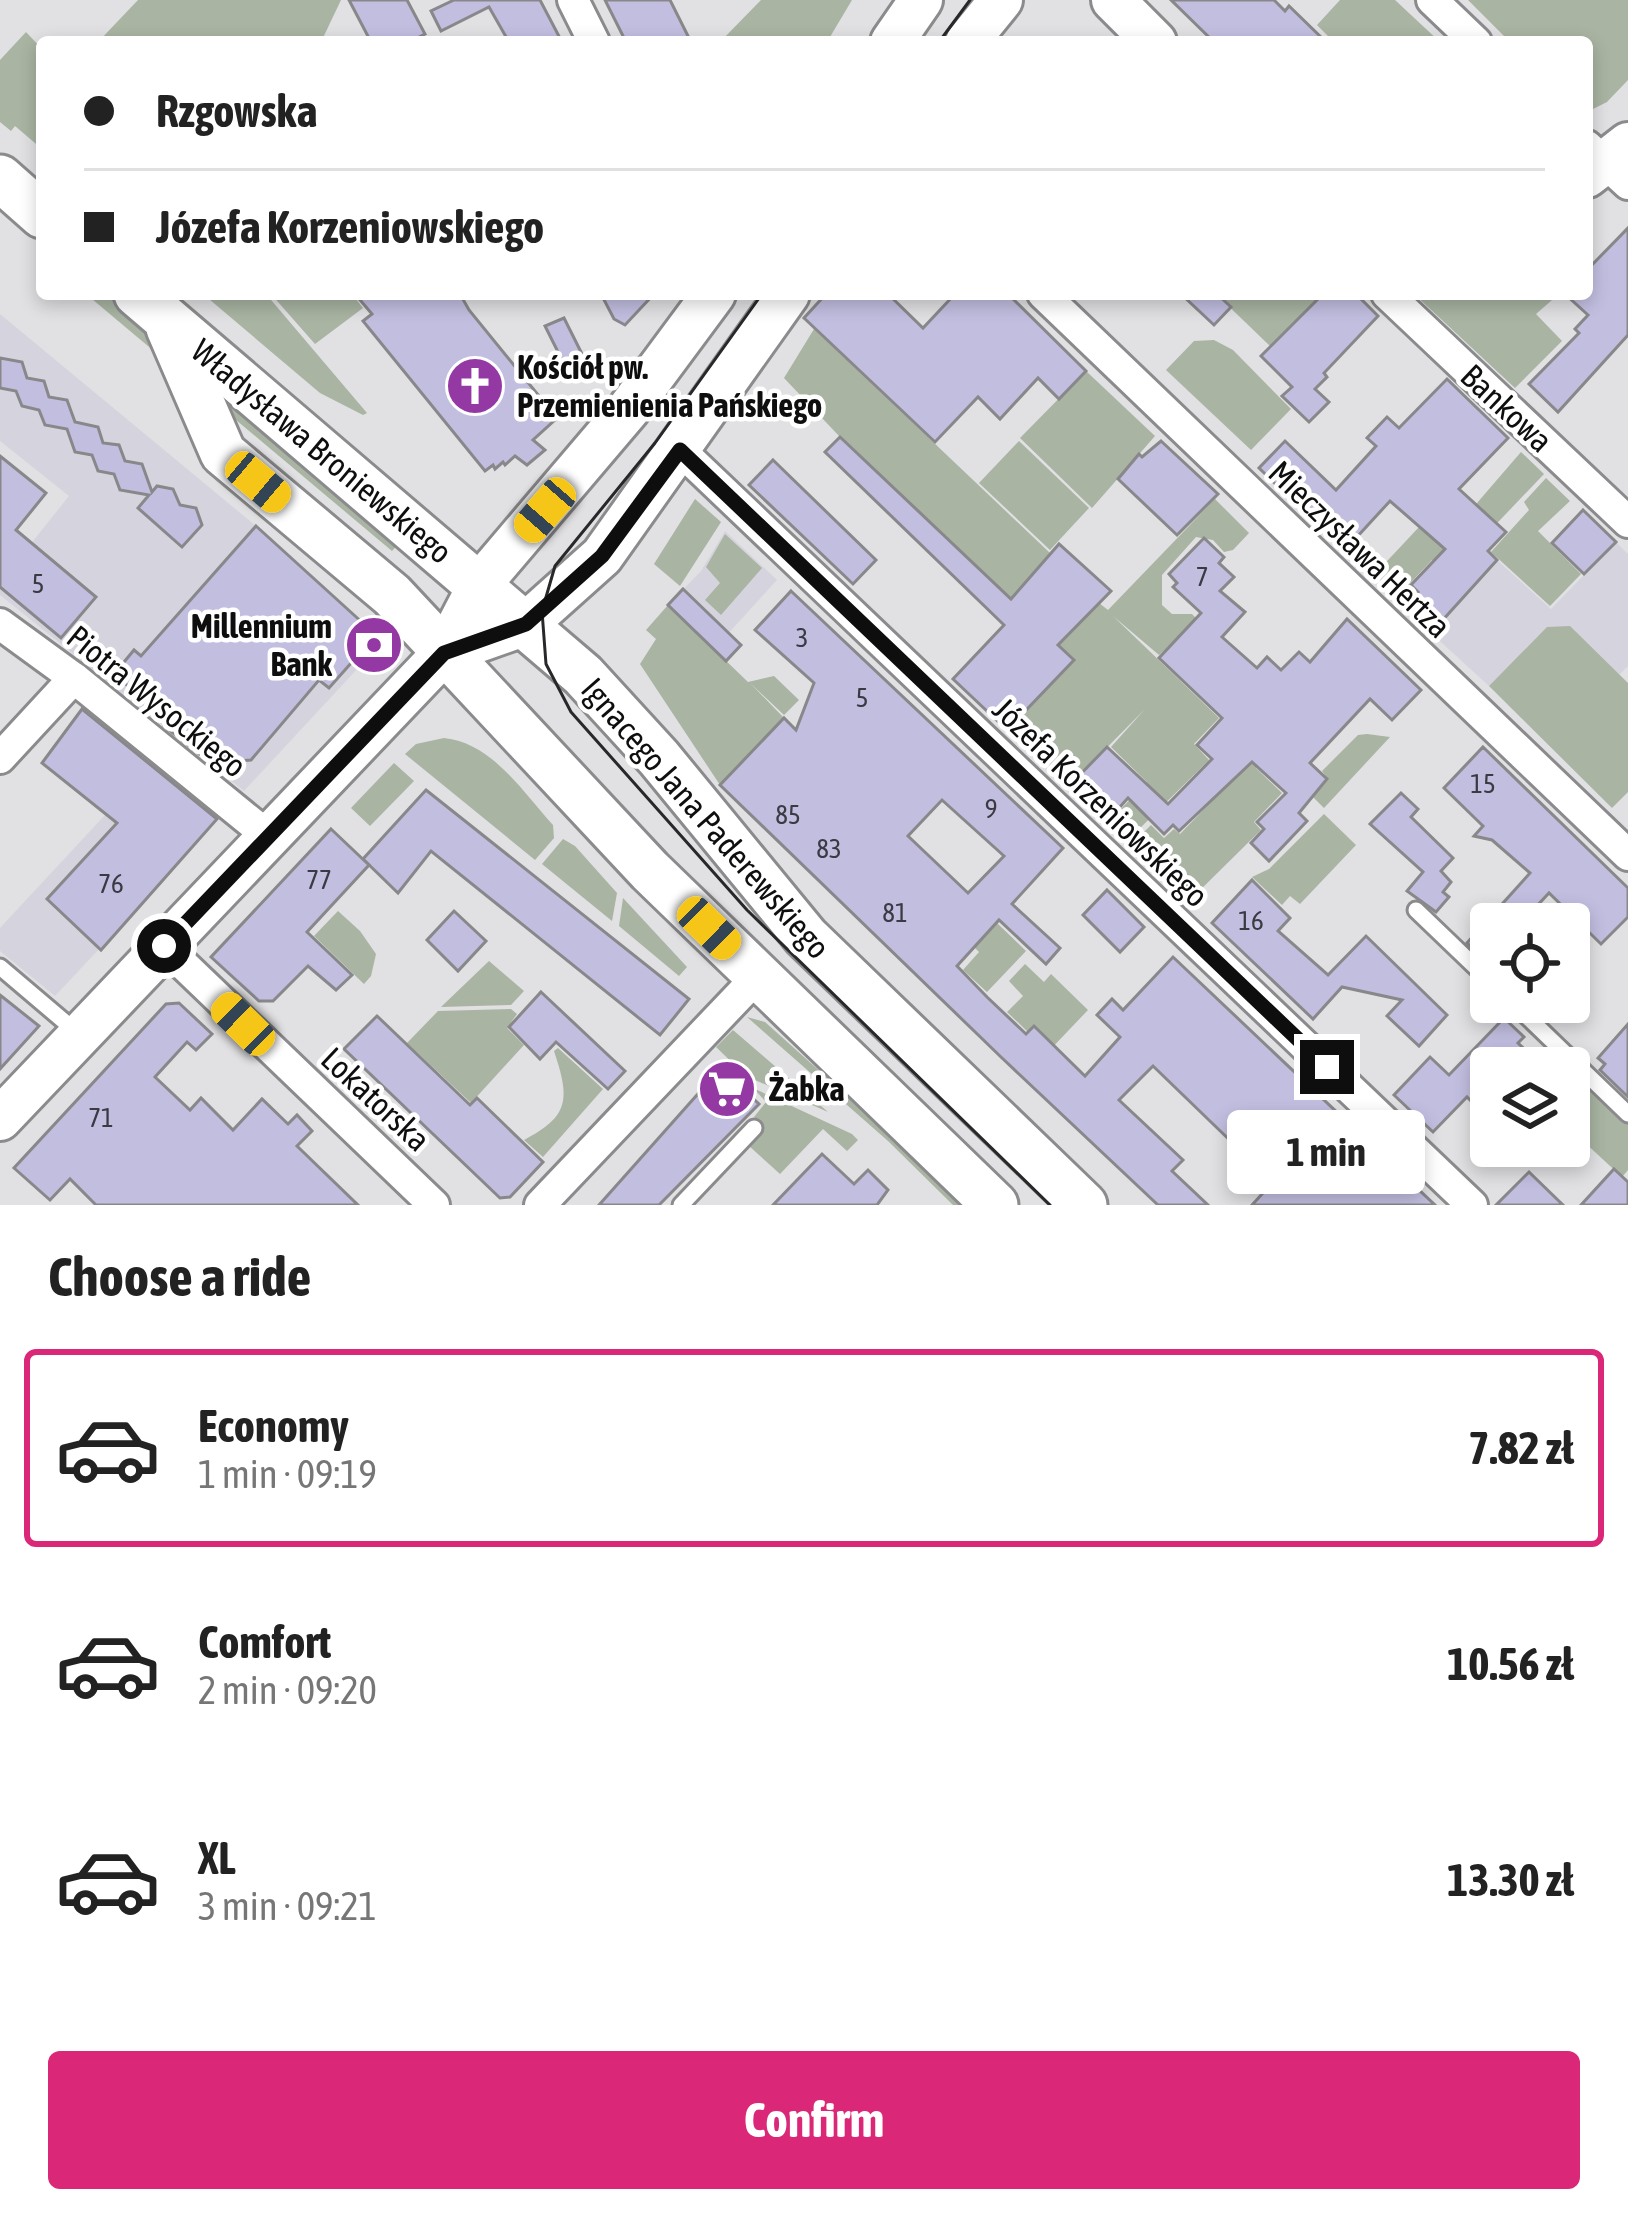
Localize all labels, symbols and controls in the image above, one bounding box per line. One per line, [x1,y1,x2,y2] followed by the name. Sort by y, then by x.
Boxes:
[156,85,317,137] text: Rzgowska
[156,201,544,253] text: Józefa Korzeniowskiego
[184,331,460,571] street label: Władysława Broniewskiego
[517,348,822,424] place label: Kościół pw. Przemienienia Pańskiego
[444,355,506,417] church icon: Kościół pw. Przemienienia Pańskiego
[1454,356,1560,460] street label: Bankowa
[219,445,297,519] car
[1261,453,1459,645] street label: Mieczysława Hertza
[508,471,582,549] car
[1196,561,1208,592] house number: 7
[32,568,44,599] house number: 5
[191,607,332,683] place label: Millennium Bank
[343,614,405,676] bank icon: Millennium Bank
[60,617,254,785] street label: Piotra Wysockiego
[796,622,808,653] house number: 3
[574,670,838,966] street label: Ignacego Jana Paderewskiego
[856,682,868,713] house number: 5
[986,690,1216,914] street label: Józefa Korzeniowskiego
[1470,768,1496,799] house number: 15
[985,793,997,824] house number: 9
[775,799,801,830] house number: 85
[816,833,842,864] house number: 83
[306,864,332,895] house number: 77
[98,868,124,899] house number: 76
[671,890,747,966] car
[882,897,908,928] house number: 81
[1470,903,1590,1167] map controls
[1470,903,1590,1023] button: locate
[1238,905,1264,936] house number: 16
[137,919,191,973] route start
[205,986,281,1062] car
[314,1039,438,1159] street label: Lokatorska
[1300,1040,1354,1094] route end
[1470,1047,1590,1167] button: layers
[696,1058,758,1120] supermarket icon: Żabka
[769,1070,845,1108] place label: Żabka
[88,1102,114,1133] house number: 71
[1228,1109,1426,1193] callout: 1 min
[1286,1130,1366,1174] text: 1 min
[48,1246,311,1307] text: Choose a ride
[54,1394,162,1502] icon: car
[198,1400,349,1452] text: Economy
[1468,1422,1574,1474] text: 7.82 zł
[198,1452,377,1496] text: 1 min · 09:19
[54,1610,162,1718] icon: car
[198,1616,331,1668] text: Comfort
[1447,1638,1574,1690] text: 10.56 zł
[198,1668,377,1712] text: 2 min · 09:20
[54,1826,162,1934] icon: car
[198,1832,236,1884] text: XL
[1447,1854,1574,1906] text: 13.30 zł
[198,1884,377,1928] text: 3 min · 09:21
[48,2051,1580,2189] button: Confirm

